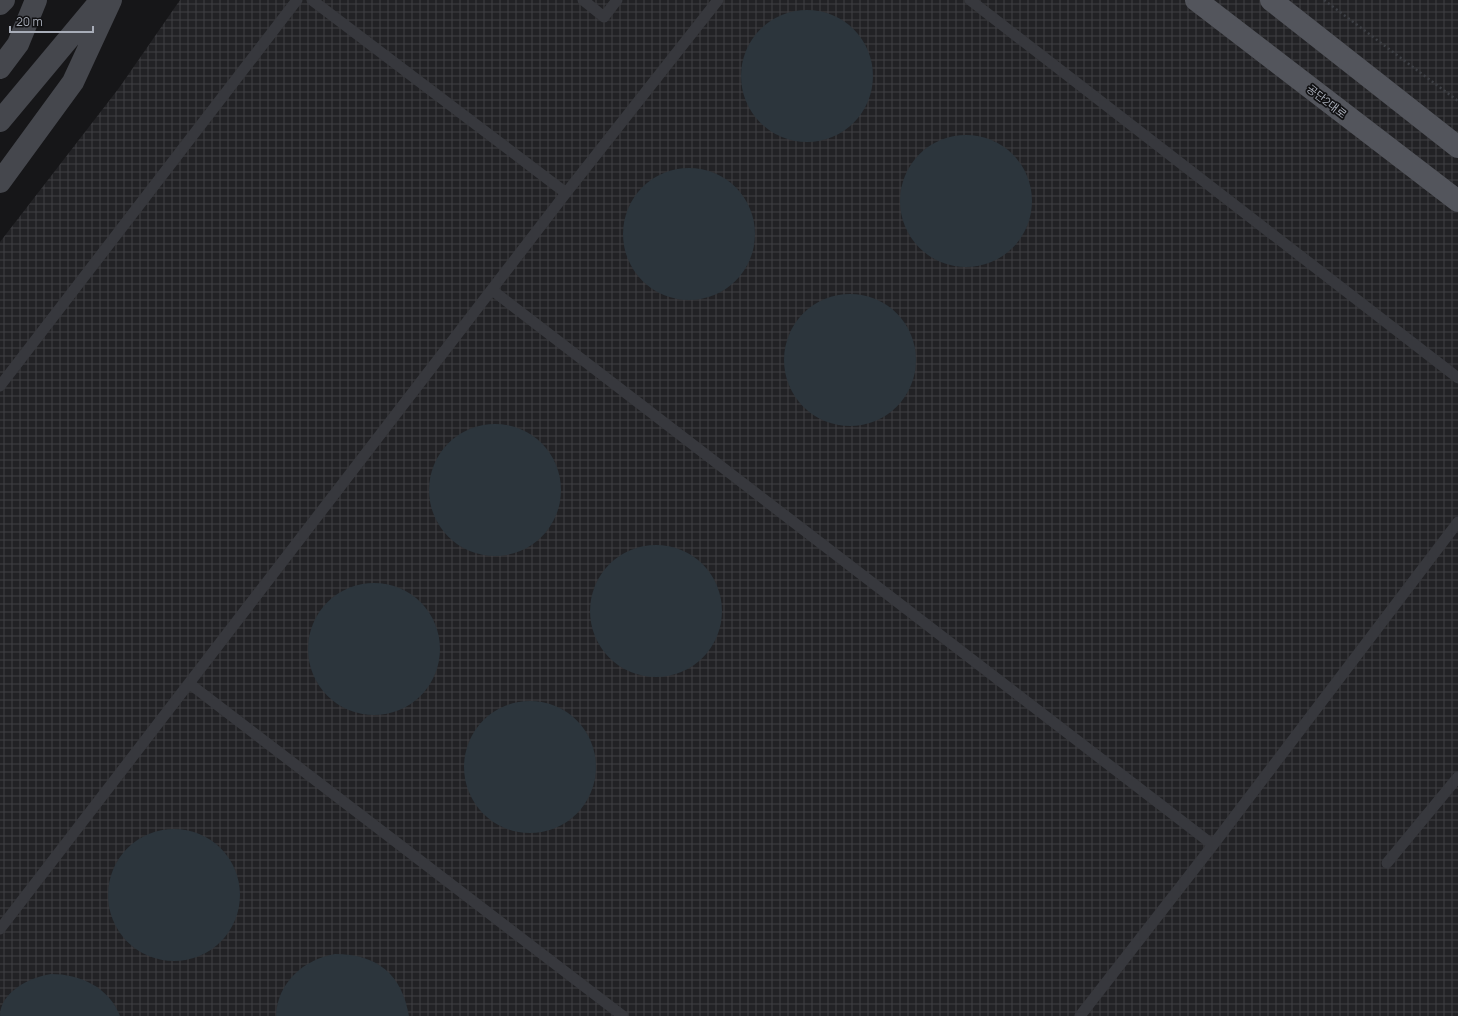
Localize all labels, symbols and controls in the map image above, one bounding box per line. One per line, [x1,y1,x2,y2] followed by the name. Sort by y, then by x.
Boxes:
[10,8,93,34] scale bar
[16,13,43,30] text: 20 m
[1304,81,1350,121] street label: 공단2대로

